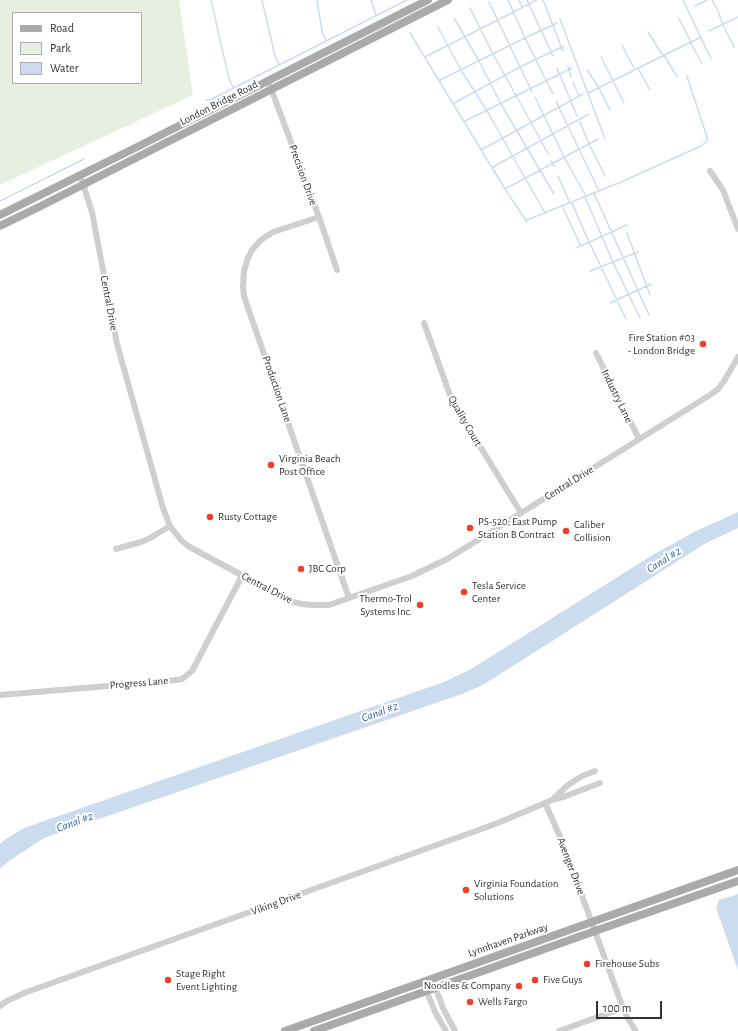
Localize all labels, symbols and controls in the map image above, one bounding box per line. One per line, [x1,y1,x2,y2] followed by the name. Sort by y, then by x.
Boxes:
[12,12,142,84] legend
[50,22,74,34] text: Road
[50,42,71,54] text: Park
[50,62,79,74] text: Water
[178,78,260,128] street label: London Bridge Road
[286,143,320,207] street label: Precision Drive
[97,274,121,332] street label: Central Drive
[628,331,695,357] place label: Fire Station #03 - London Bridge
[698,339,708,349] marker: Fire Station #03 - London Bridge
[259,354,295,424] street label: Production Lane
[598,367,636,425] street label: Industry Lane
[445,393,485,449] street label: Quality Court
[279,452,341,478] place label: Virginia Beach Post Office
[266,460,276,470] marker: Virginia Beach Post Office
[542,463,596,503] street label: Central Drive
[218,510,277,524] place label: Rusty Cottage
[205,512,215,522] marker: Rusty Cottage
[478,515,557,541] place label: PS-520; East Pump Station B Contract
[574,518,611,544] place label: Caliber Collision
[465,523,475,533] marker: PS-520; East Pump Station B Contract
[561,526,571,536] marker: Caliber Collision
[644,544,684,576] water label: Canal #2
[309,562,346,576] place label: JBC Corp
[296,564,306,574] marker: JBC Corp
[239,569,295,607] street label: Central Drive
[472,579,526,605] place label: Tesla Service Center
[459,587,469,597] marker: Tesla Service Center
[359,592,412,618] place label: Thermo-Trol Systems Inc.
[415,600,425,610] marker: Thermo-Trol Systems Inc.
[109,674,169,692] street label: Progress Lane
[360,699,400,725] water label: Canal #2
[55,809,95,835] water label: Canal #2
[554,836,588,896] street label: Avenger Drive
[474,877,559,903] place label: Virginia Foundation Solutions
[461,885,471,895] marker: Virginia Foundation Solutions
[249,888,303,918] street label: Viking Drive
[466,920,550,960] street label: Lynnhaven Parkway
[595,957,659,971] place label: Firehouse Subs
[582,959,592,969] marker: Firehouse Subs
[176,967,237,993] place label: Stage Right Event Lighting
[543,973,582,987] place label: Five Guys
[163,975,173,985] marker: Stage Right Event Lighting
[530,975,540,985] marker: Five Guys
[424,979,511,993] place label: Noodles & Company
[514,981,524,991] marker: Noodles & Company
[598,993,664,1019] scale bar
[478,995,527,1009] place label: Wells Fargo
[465,997,475,1007] marker: Wells Fargo
[603,1002,631,1014] text: 100 m

